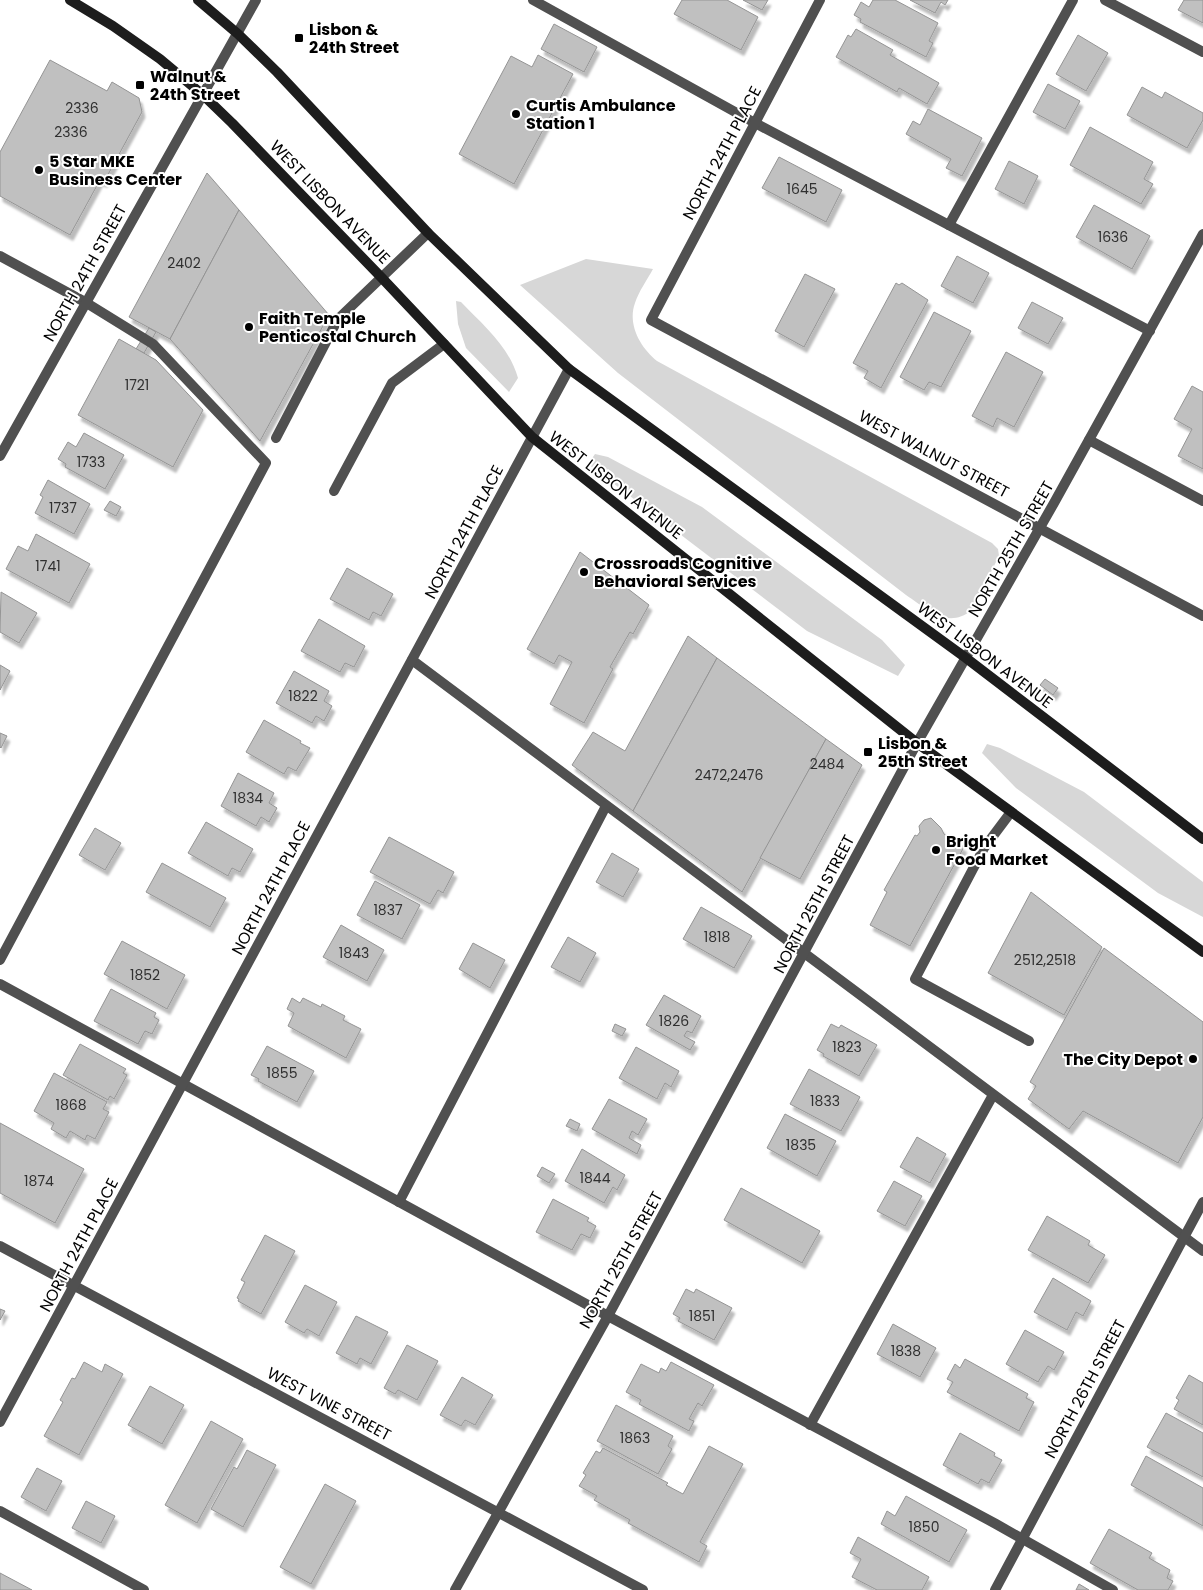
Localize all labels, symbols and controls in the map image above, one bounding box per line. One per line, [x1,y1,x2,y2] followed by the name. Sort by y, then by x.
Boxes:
[309,18,399,59] place label: Lisbon & 24th Street
[293,32,305,44] marker: Lisbon & 24th Street
[150,65,240,106] place label: Walnut & 24th Street
[134,79,146,91] marker: Walnut & 24th Street
[677,82,767,224] street label: NORTH 24TH PLACE
[526,94,676,135] place label: Curtis Ambulance Station 1
[65,98,99,118] house number: 2336
[510,108,522,120] marker: Curtis Ambulance Station 1
[54,122,88,142] house number: 2336
[265,135,395,269] street label: WEST LISBON AVENUE
[49,150,182,191] place label: 5 Star MKE Business Center
[33,164,45,176] marker: 5 Star MKE Business Center
[787,179,817,199] house number: 1645
[38,200,132,346] street label: NORTH 24TH STREET
[1098,227,1128,247] house number: 1636
[167,253,201,273] house number: 2402
[259,307,416,348] place label: Faith Temple Penticostal Church
[243,321,255,333] marker: Faith Temple Penticostal Church
[125,375,149,395] house number: 1721
[855,405,1014,504] street label: WEST WALNUT STREET
[544,425,688,545] street label: WEST LISBON AVENUE
[77,452,105,472] house number: 1733
[419,461,509,603] street label: NORTH 24TH PLACE
[963,476,1060,621] street label: NORTH 25TH STREET
[49,498,77,518] house number: 1737
[594,552,772,593] place label: Crossroads Cognitive Behavioral Services
[35,556,61,576] house number: 1741
[578,566,590,578] marker: Crossroads Cognitive Behavioral Services
[912,596,1058,714] street label: WEST LISBON AVENUE
[288,686,318,706] house number: 1822
[878,732,968,773] place label: Lisbon & 25th Street
[862,746,874,758] marker: Lisbon & 25th Street
[810,754,844,774] house number: 2484
[695,765,763,785] house number: 2472,2476
[233,788,263,808] house number: 1834
[226,817,316,959] street label: NORTH 24TH PLACE
[768,830,860,977] street label: NORTH 25TH STREET
[946,830,1048,871] place label: Bright Food Market
[930,844,942,856] marker: Bright Food Market
[373,900,403,920] house number: 1837
[704,927,730,947] house number: 1818
[339,943,369,963] house number: 1843
[1014,950,1076,970] house number: 2512,2518
[130,965,160,985] house number: 1852
[659,1011,689,1031] house number: 1826
[832,1037,862,1057] house number: 1823
[1064,1048,1183,1071] place label: The City Depot
[1187,1053,1199,1065] marker: The City Depot
[267,1063,297,1083] house number: 1855
[810,1091,840,1111] house number: 1833
[55,1095,87,1115] house number: 1868
[786,1135,816,1155] house number: 1835
[580,1168,611,1188] house number: 1844
[24,1171,54,1191] house number: 1874
[34,1174,124,1316] street label: NORTH 24TH PLACE
[574,1187,668,1333] street label: NORTH 25TH STREET
[689,1306,715,1326] house number: 1851
[1039,1315,1131,1462] street label: NORTH 26TH STREET
[891,1341,921,1361] house number: 1838
[263,1362,395,1447] street label: WEST VINE STREET
[620,1428,650,1448] house number: 1863
[909,1517,939,1537] house number: 1850

